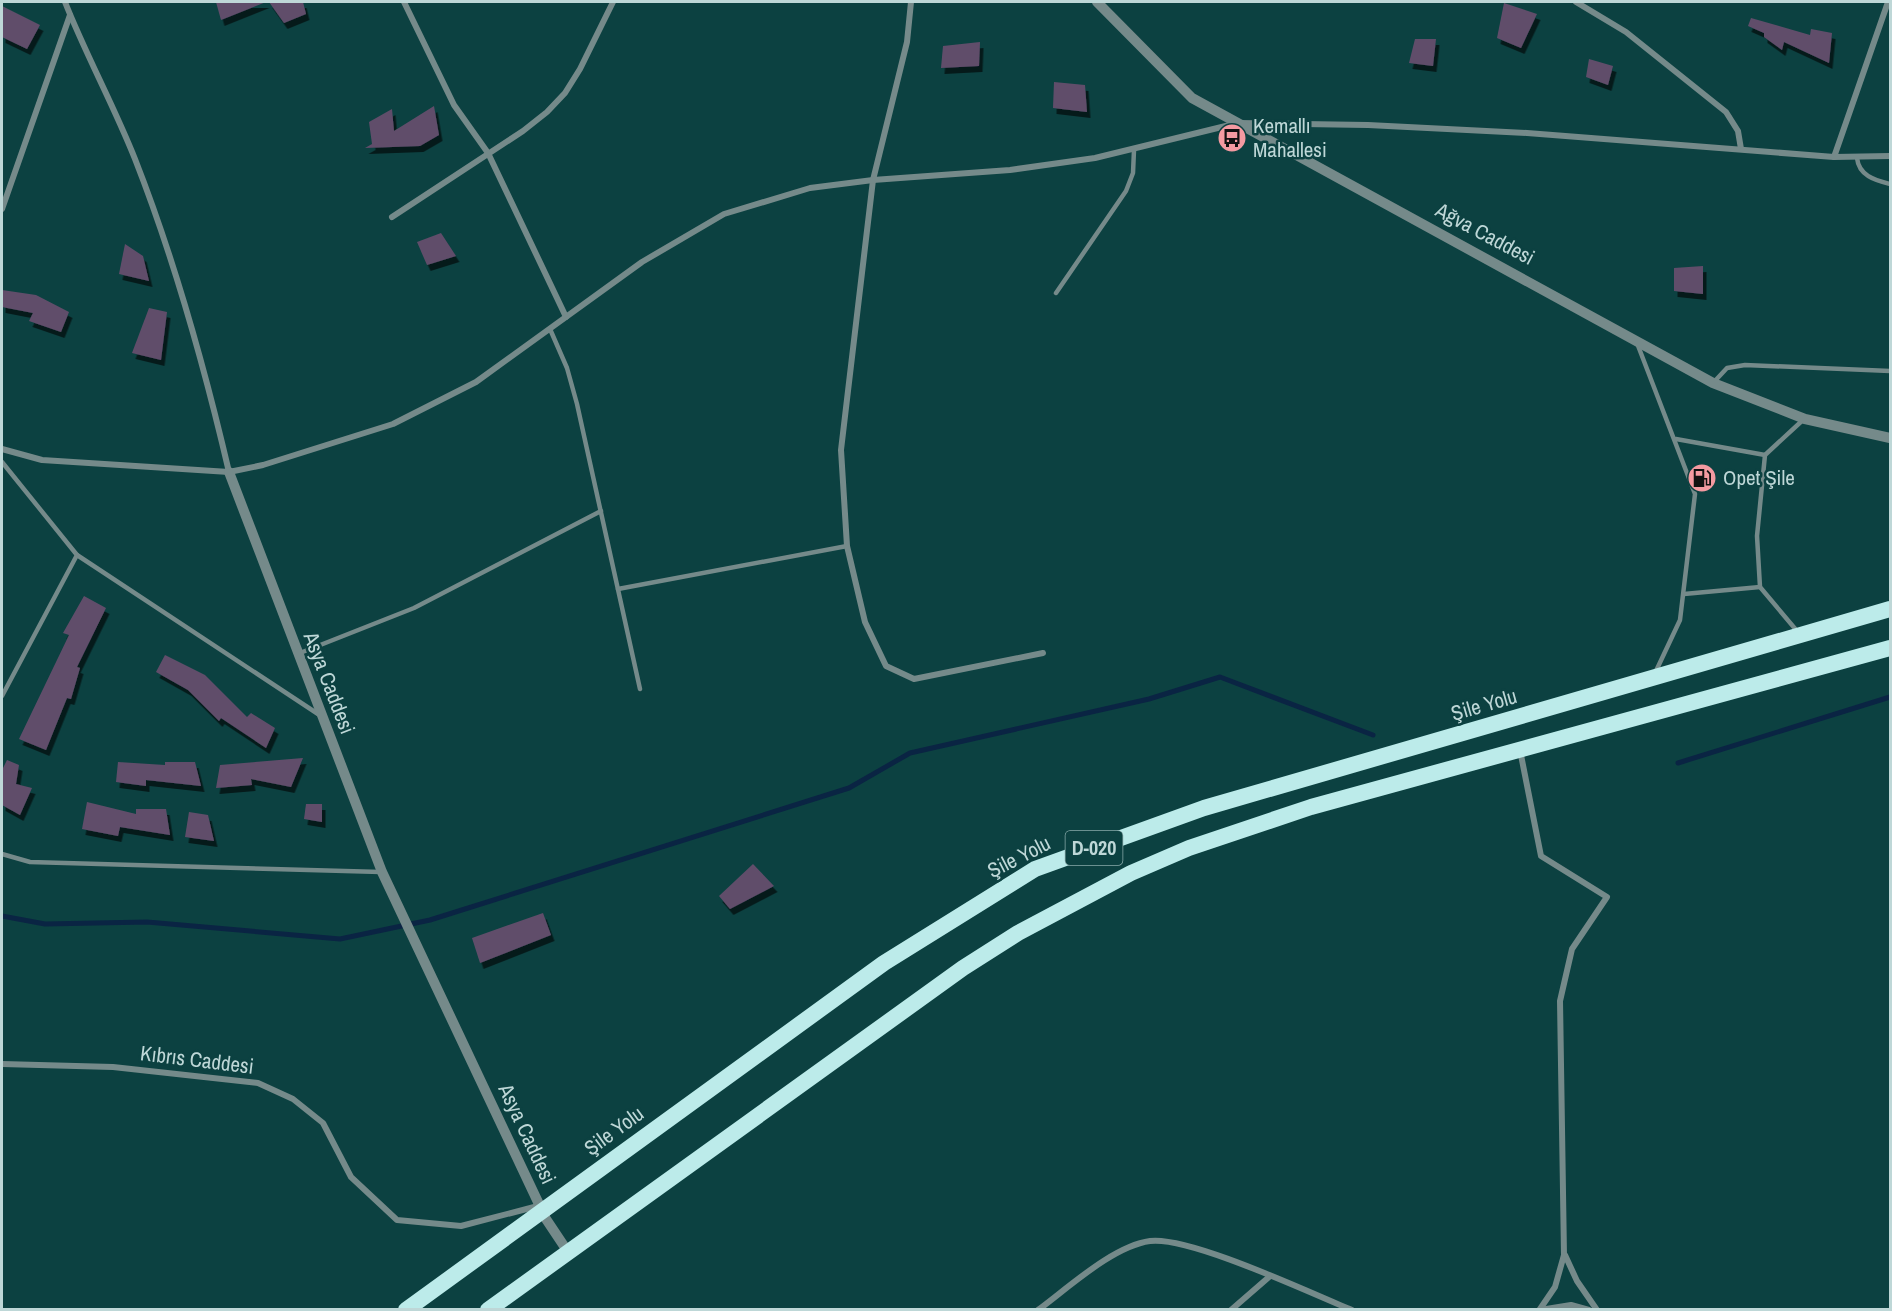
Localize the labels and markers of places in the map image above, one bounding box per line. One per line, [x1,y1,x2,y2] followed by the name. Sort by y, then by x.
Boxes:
[1253,111,1327,164] place label: Kemallı Mahallesi
[1216,122,1248,154] bus stop icon: Kemallı Mahallesi
[1686,462,1718,494] fuel station icon: Opet Şile
[1723,463,1795,492] place label: Opet Şile

